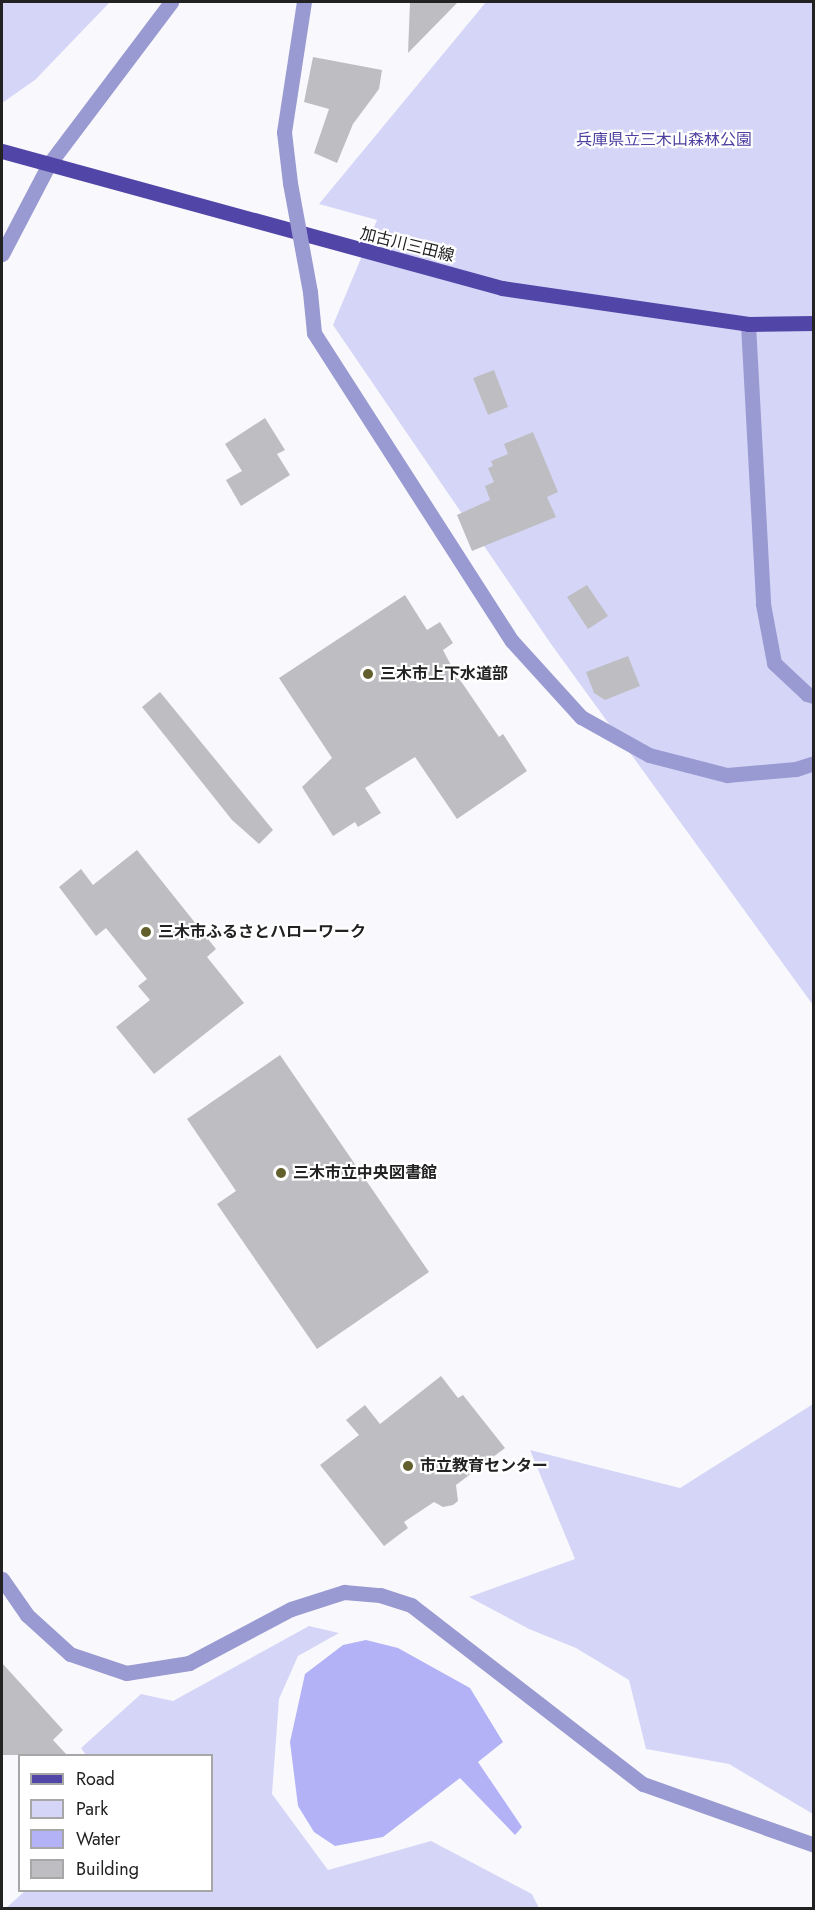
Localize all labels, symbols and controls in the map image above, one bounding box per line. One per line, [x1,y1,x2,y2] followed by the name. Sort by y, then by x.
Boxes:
[576,130,752,150] park label: 兵庫県立三木山森林公園
[358,224,456,266] street label: 加古川三田線
[380,664,508,684] place label: 三木市上下水道部
[361,667,375,681] marker: 三木市上下水道部
[158,922,366,942] place label: 三木市ふるさとハローワーク
[139,925,153,939] marker: 三木市ふるさとハローワーク
[293,1163,437,1183] place label: 三木市立中央図書館
[274,1166,288,1180] marker: 三木市立中央図書館
[420,1456,548,1476] place label: 市立教育センター
[401,1459,415,1473] marker: 市立教育センター
[18,1754,213,1892] legend
[76,1766,115,1792] text: Road
[76,1796,108,1822] text: Park
[76,1826,120,1852] text: Water
[76,1856,139,1882] text: Building

